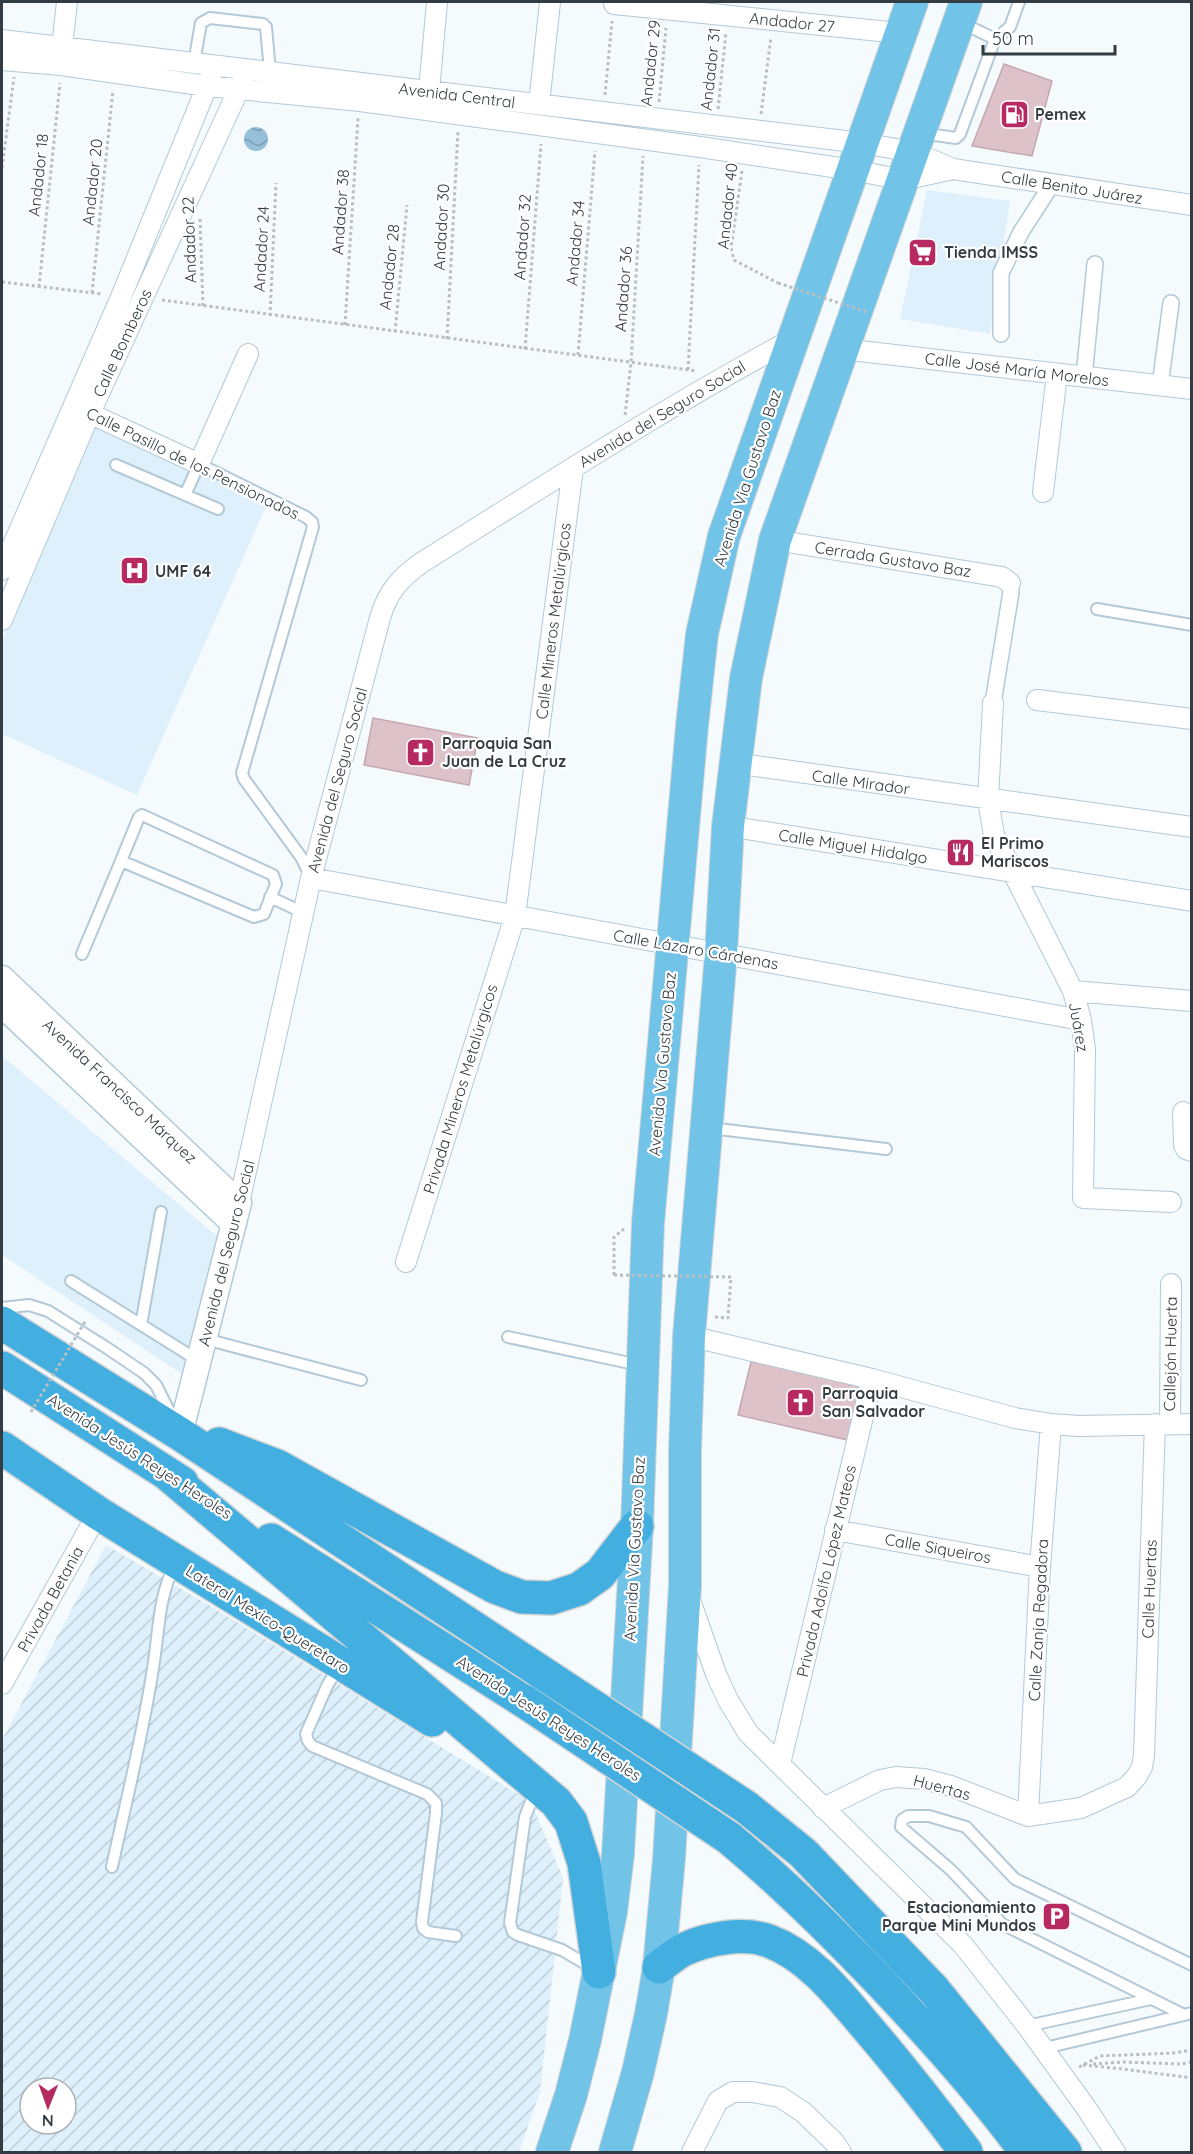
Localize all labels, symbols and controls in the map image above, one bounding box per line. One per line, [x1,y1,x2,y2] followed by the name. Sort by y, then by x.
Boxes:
[748,8,836,36] street label: Andador 27
[983,18,1115,56] scale bar
[636,19,664,107] street label: Andador 29
[696,27,724,111] street label: Andador 31
[992,27,1034,50] text: 50 m
[398,78,516,112] street label: Avenida Central
[998,98,1030,130] fuel station icon: Pemex
[1035,104,1086,124] place label: Pemex
[24,132,52,218] street label: Andador 18
[77,138,107,226] street label: Andador 20
[713,162,741,250] street label: Andador 40
[1000,166,1144,208] street label: Calle Benito Juárez
[327,168,353,256] street label: Andador 38
[429,183,453,271] street label: Andador 30
[509,193,535,281] street label: Andador 32
[177,196,201,284] street label: Andador 22
[561,199,589,287] street label: Andador 34
[249,206,273,292] street label: Andador 24
[375,223,403,311] street label: Andador 28
[907,236,939,268] supermarket icon: Tienda IMSS
[944,242,1038,262] place label: Tienda IMSS
[610,245,636,333] street label: Andador 36
[88,286,156,400] street label: Calle Bomberos
[924,348,1110,390] street label: Calle José María Morelos
[575,356,749,472] street label: Avenida del Seguro Social
[709,387,785,569] street label: Avenida Via Gustavo Baz
[83,403,303,523] street label: Calle Pasillo de los Pensionados
[531,522,575,720] street label: Calle Mineros Metalúrgicos
[813,537,973,581] street label: Cerrada Gustavo Baz
[118,555,150,587] hospital icon: UMF 64
[155,561,212,581] place label: UMF 64
[303,685,371,875] street label: Avenida del Seguro Social
[442,733,566,771] place label: Parroquia San Juan de La Cruz
[405,736,437,768] church icon: Parroquia San Juan de La Cruz
[811,765,911,799] street label: Calle Mirador
[777,824,929,868] street label: Calle Miguel Hidalgo
[981,833,1049,871] place label: El Primo Mariscos
[944,836,976,868] restaurant icon: El Primo Mariscos
[612,925,780,973] street label: Calle Lázaro Cárdenas
[644,971,680,1157] street label: Avenida Via Gustavo Baz
[419,982,501,1196] street label: Privada Mineros Metalúrgicos
[1065,1000,1093,1054] street label: Juárez
[39,1014,201,1168] street label: Avenida Francisco Márquez
[193,1158,259,1348] street label: Avenida del Seguro Social
[1159,1296,1181,1412] street label: Callejón Huerta
[822,1383,925,1421] place label: Parroquia San Salvador
[785,1386,817,1418] church icon: Parroquia San Salvador
[44,1389,236,1523] street label: Avenida Jesús Reyes Heroles
[619,1456,649,1642] street label: Avenida Via Gustavo Baz
[792,1463,860,1679] street label: Privada Adolfo López Mateos
[883,1529,993,1567] street label: Calle Siqueiros
[1024,1538,1052,1702] street label: Calle Zanja Regadora
[1137,1539,1161,1639] street label: Calle Huertas
[13,1543,87,1655] street label: Privada Betania
[182,1560,354,1678] street label: Lateral Mexico-Queretaro
[453,1651,645,1785] street label: Avenida Jesús Reyes Heroles
[911,1770,973,1804] street label: Huertas
[882,1897,1036,1935] place label: Estacionamiento Parque Mini Mundos
[1041,1900,1073,1932] parking icon: Estacionamiento Parque Mini Mundos
[18,2076,78,2136] north arrow
[42,2111,54,2131] text: N

